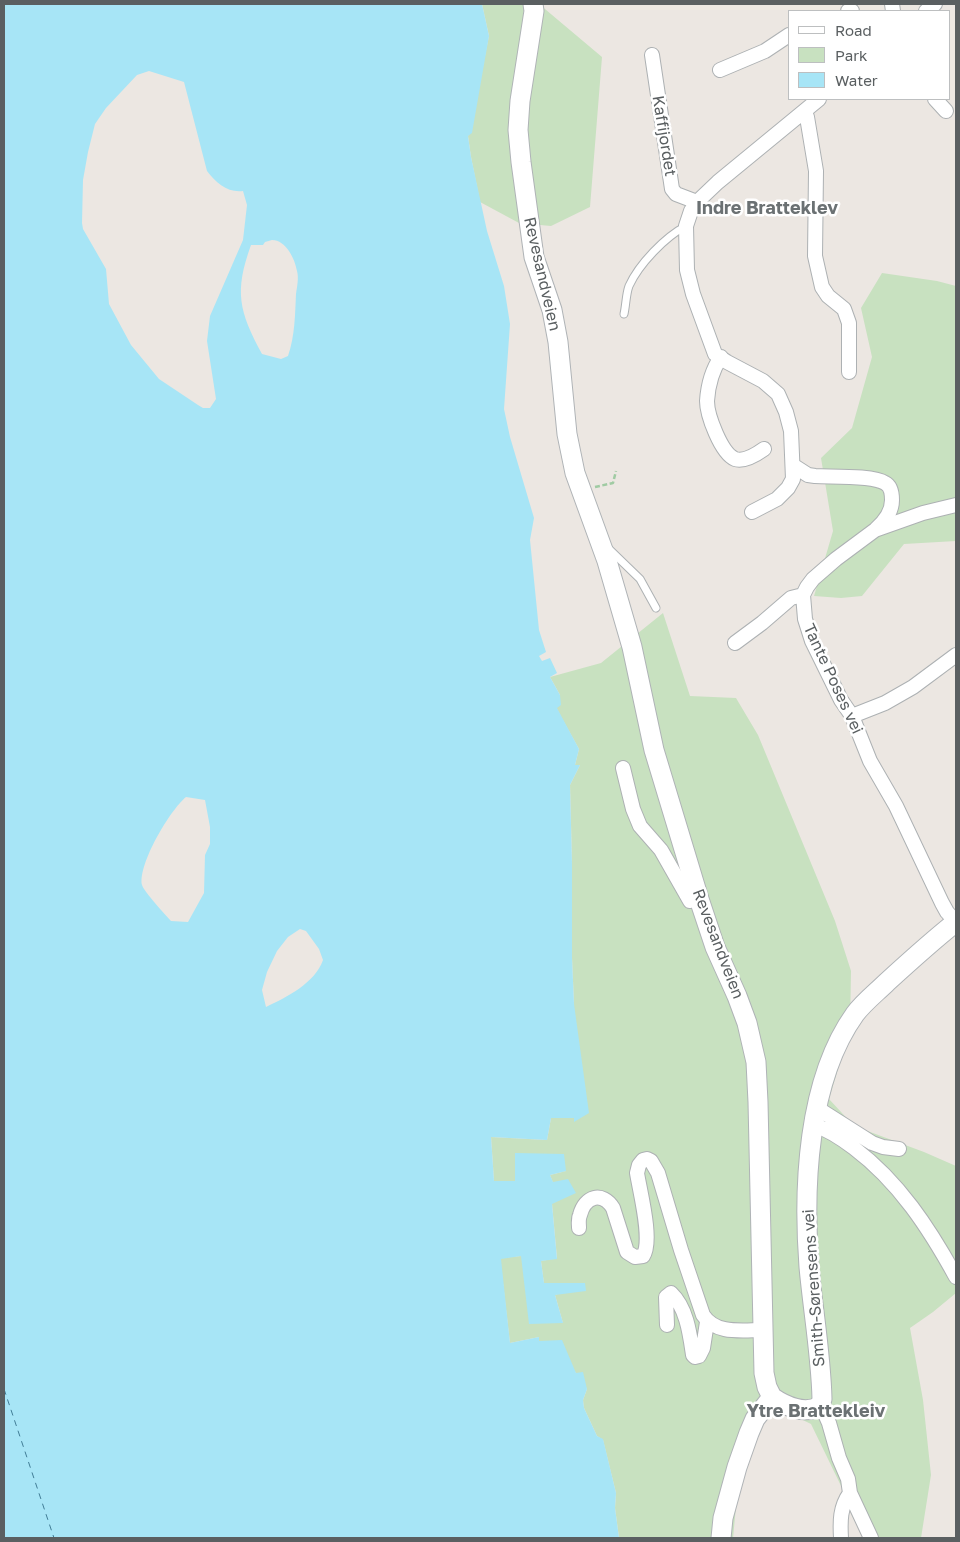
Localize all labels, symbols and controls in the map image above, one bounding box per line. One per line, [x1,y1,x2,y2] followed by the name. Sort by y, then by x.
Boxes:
[788,10,950,100] legend
[835,21,872,39] text: Road
[835,46,867,64] text: Park
[835,71,878,89] text: Water
[648,94,680,178] street label: Kaffijordet
[696,197,838,219] district label: Indre Bratteklev
[520,215,564,333] street label: Revesandveien
[799,621,867,737] street label: Tante Poses vei
[688,886,748,1002] street label: Revesandveien
[799,1208,829,1368] street label: Smith-Sørensens vei
[747,1400,885,1422] district label: Ytre Brattekleiv

